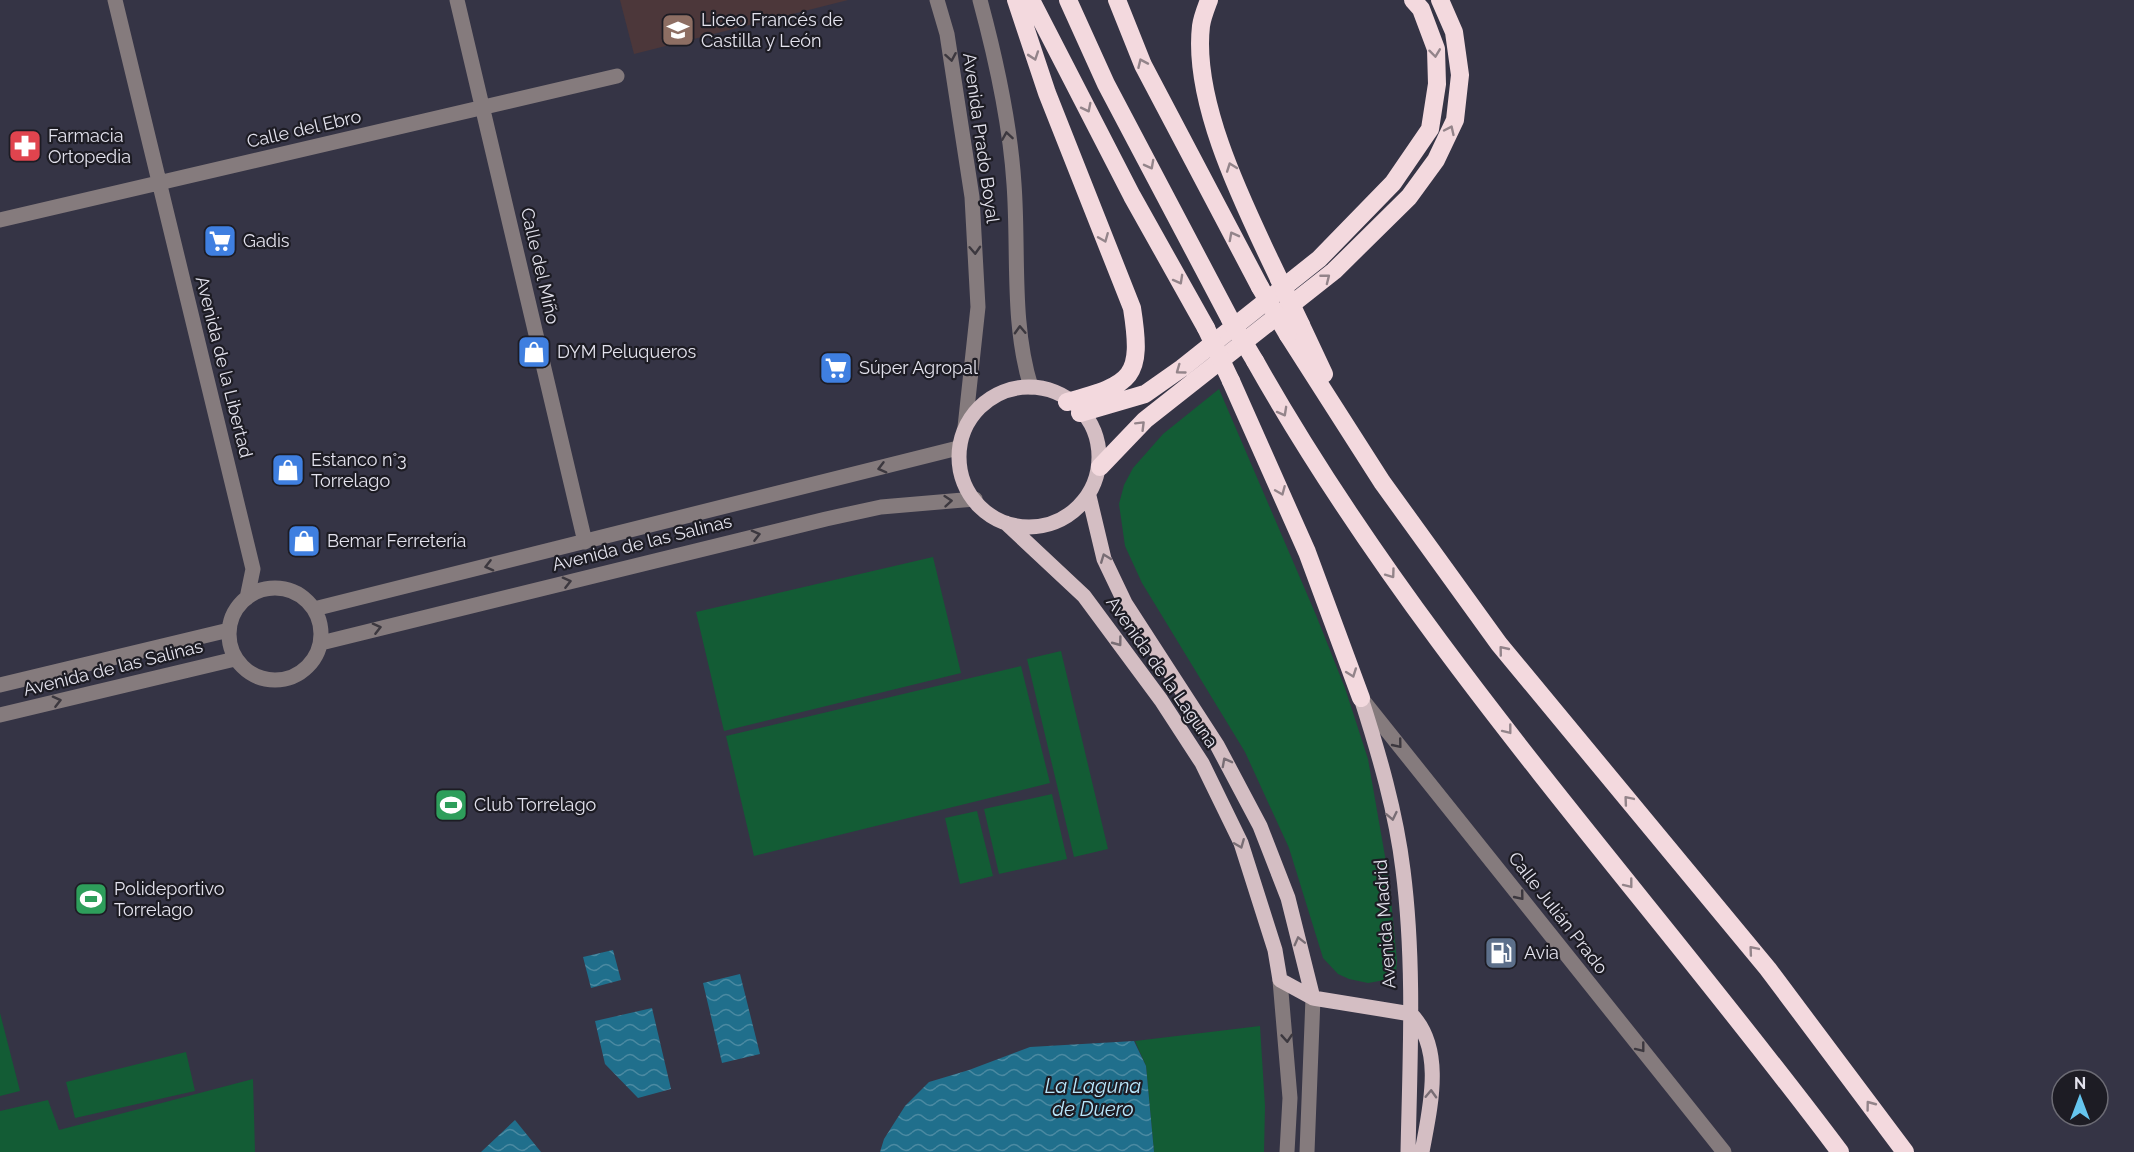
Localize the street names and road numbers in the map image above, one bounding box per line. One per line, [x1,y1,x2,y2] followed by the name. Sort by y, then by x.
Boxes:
[959,51,1004,225] street label: Avenida Prado Boyal
[245,105,363,152] street label: Calle del Ebro
[517,206,564,326] street label: Calle del Miño
[192,274,257,460] street label: Avenida de la Libertad
[550,510,734,575] street label: Avenida de las Salinas
[1102,592,1222,751] street label: Avenida de la Laguna
[21,635,205,700] street label: Avenida de las Salinas
[1504,848,1613,978] street label: Calle Julián Prado
[1370,859,1399,989] street label: Avenida Madrid

